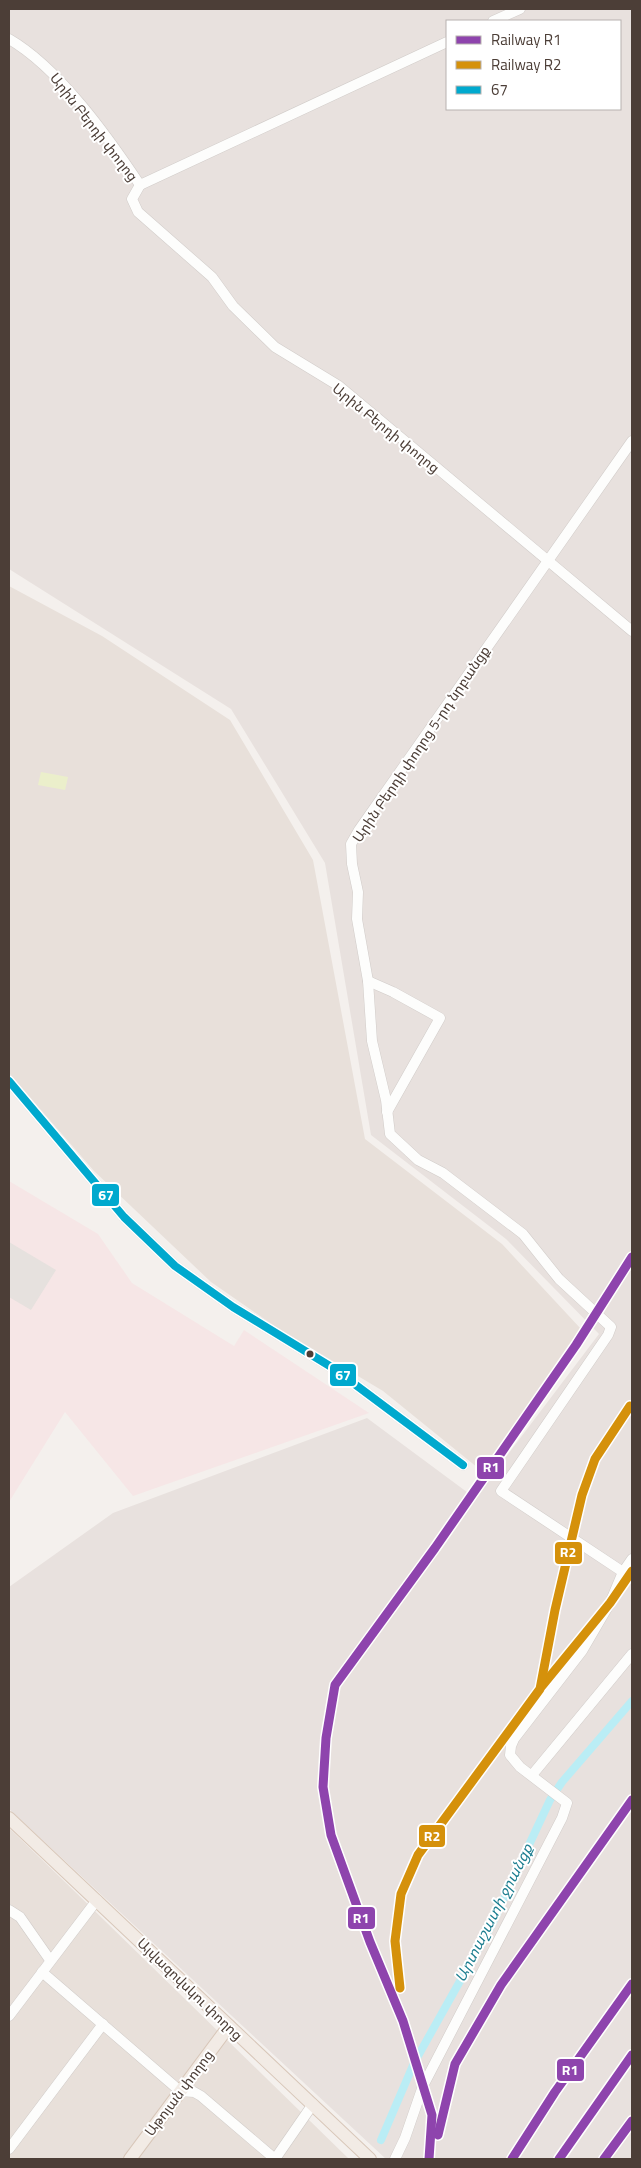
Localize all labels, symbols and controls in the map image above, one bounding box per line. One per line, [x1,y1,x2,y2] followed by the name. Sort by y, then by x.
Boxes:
[446,20,621,110] legend
[491,28,562,51] text: Railway R1
[491,53,562,76] text: Railway R2
[45,68,144,186] street label: Արին Բերդի փողոց
[491,78,508,101] text: 67
[328,378,445,478] street label: Արին Բերդի փողոց
[347,641,495,846] street label: Արին Բերդի փողոց 5-րդ նրբանցք
[91,1183,120,1207] line badge: 67
[98,1184,114,1205] text: 67
[305,1349,315,1359] unlabelled marker
[329,1363,357,1387] line badge: 67
[335,1364,351,1385] text: 67
[476,1456,505,1480] line badge: R1
[483,1456,499,1477] text: R1
[554,1541,583,1565] line badge: R2
[560,1541,576,1562] text: R2
[418,1824,446,1848] line badge: R2
[424,1825,440,1846] text: R2
[449,1839,539,1986] water label: Արտաշատի ջրանցք
[347,1906,376,1930] line badge: R1
[353,1907,369,1928] text: R1
[133,1932,248,2045] street label: Այվազովսկու փողոց
[139,2045,218,2140] street label: Աթոյան փողոց
[556,2058,585,2082] line badge: R1
[562,2059,578,2080] text: R1

